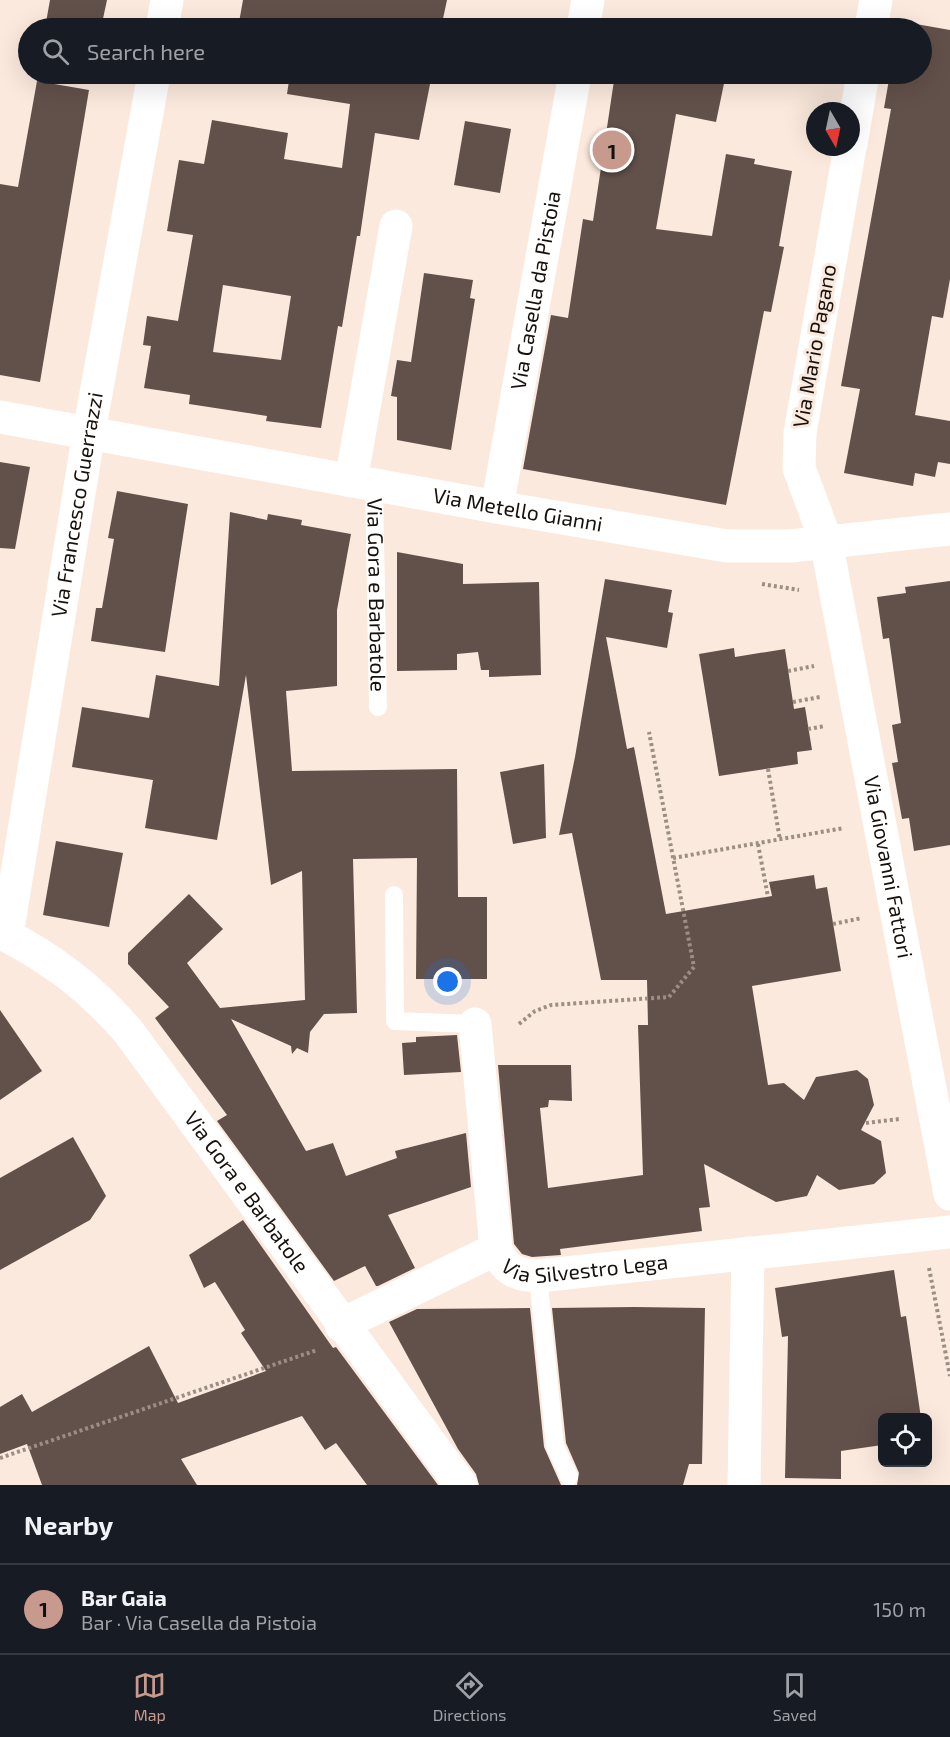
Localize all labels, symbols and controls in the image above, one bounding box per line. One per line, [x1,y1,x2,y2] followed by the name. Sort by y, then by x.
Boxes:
[18,18,932,84] search box
[39,35,72,68] icon: search
[87,38,205,64] text: Search here
[806,102,860,156] north arrow
[592,128,632,172] pin: 1
[504,189,565,392] street label: Via Casella da Pistoia
[787,262,840,429] street label: Via Mario Pagano
[45,390,107,619] street label: Via Francesco Guerrazzi
[431,482,605,536] street label: Via Metello Gianni
[363,498,392,692] street label: Via Gora e Barbatole
[860,773,919,960] street label: Via Giovanni Fattori
[433,967,462,996] your location
[180,1106,315,1277] street label: Via Gora e Barbatole
[497,1248,669,1287] street label: Via Silvestro Lega
[878,1413,932,1467] map controls
[878,1413,932,1467] button: locate
[24,1509,113,1540] text: Nearby
[81,1584,167,1610] text: Bar Gaia
[39,1597,48,1621] text: 1
[873,1597,926,1621] text: 150 m
[81,1610,317,1634] text: Bar · Via Casella da Pistoia
[133,1669,166,1724] tab: Map
[433,1669,506,1724] tab: Directions
[773,1669,817,1724] tab: Saved

